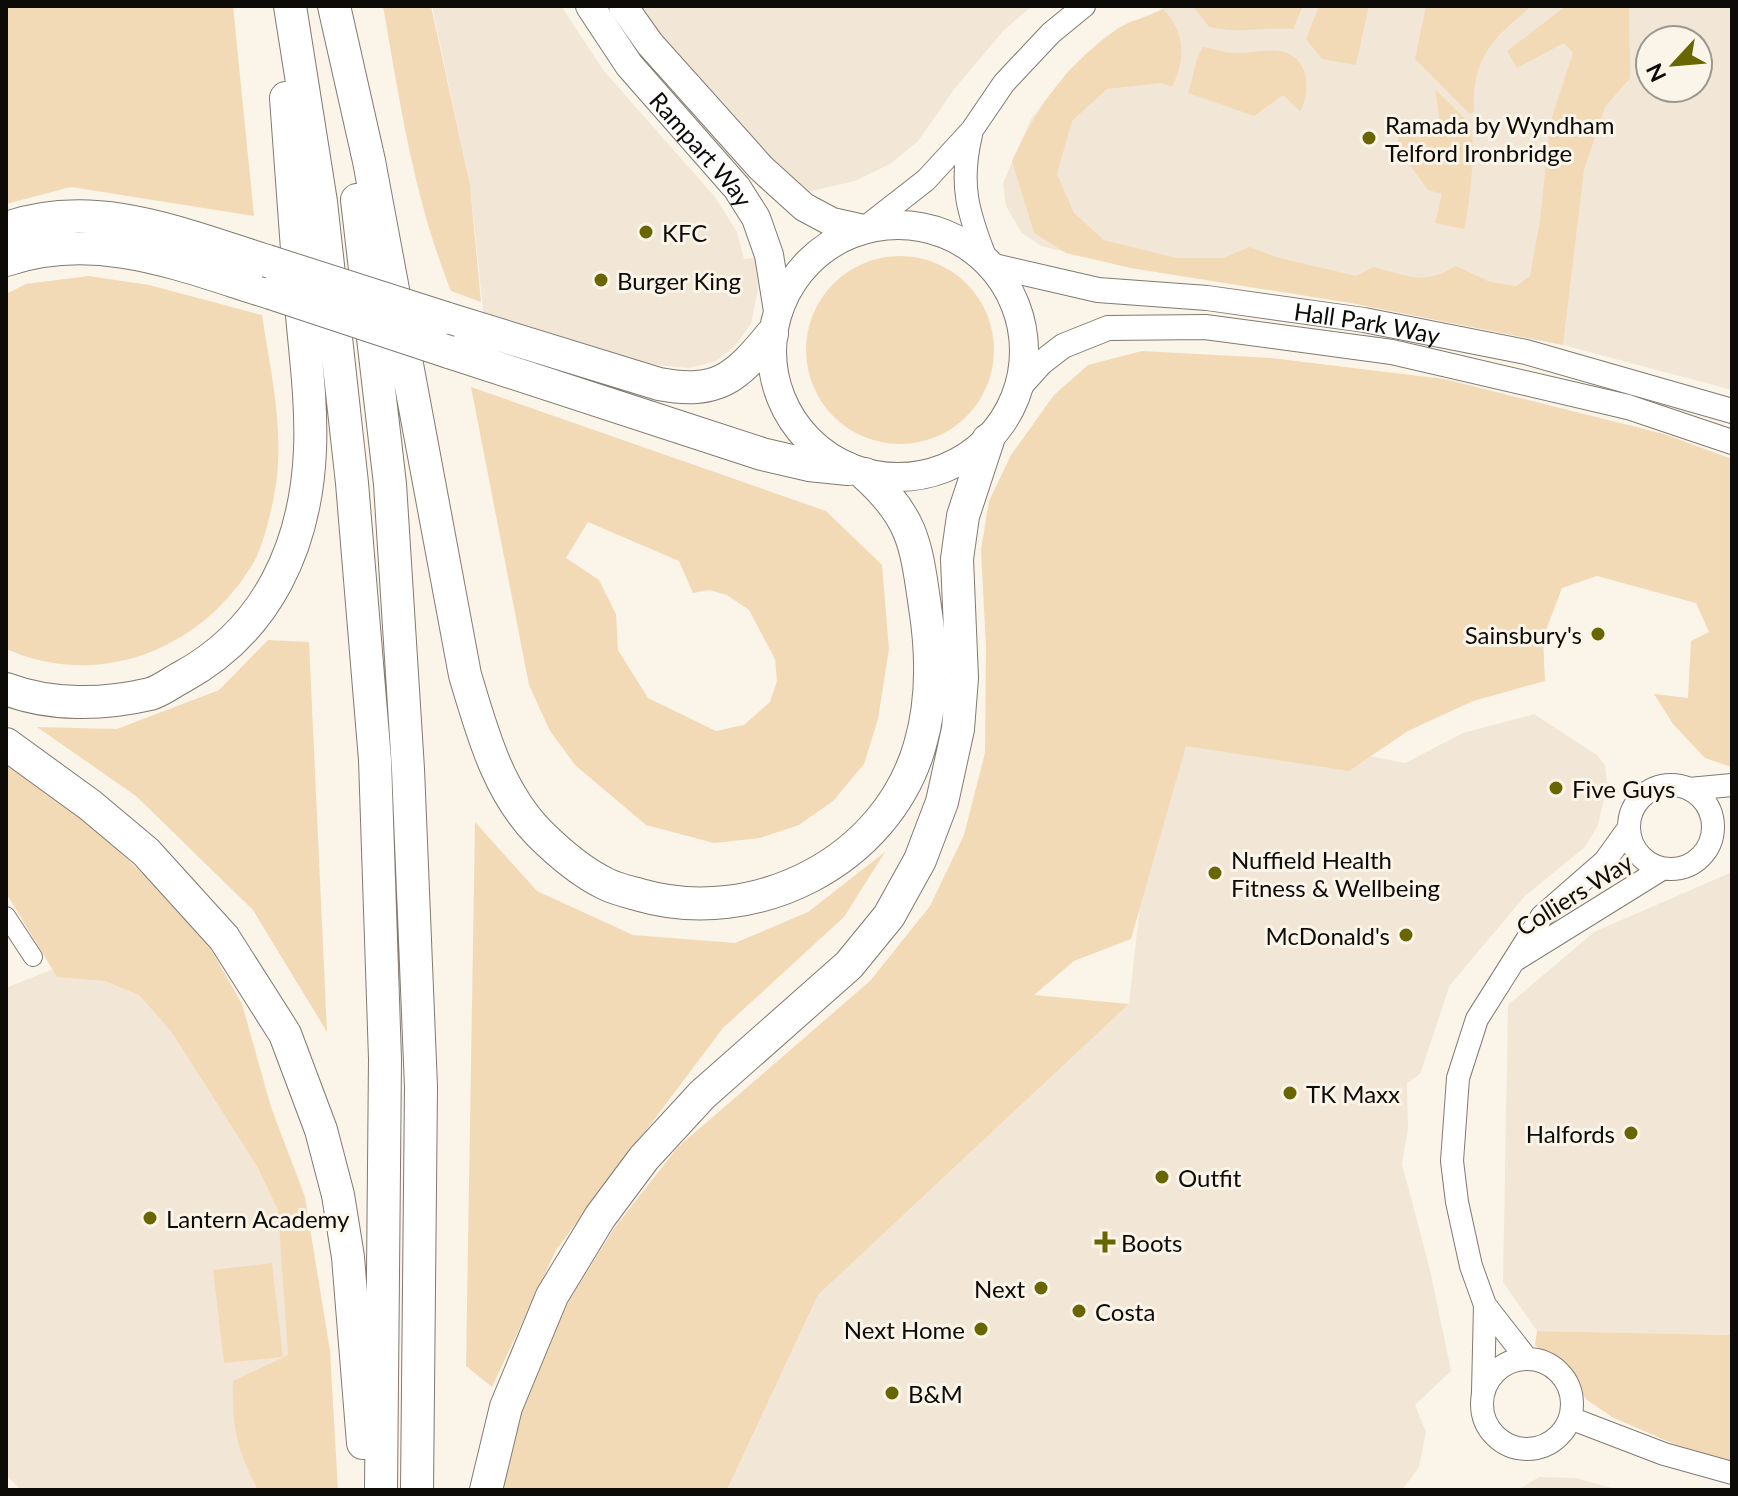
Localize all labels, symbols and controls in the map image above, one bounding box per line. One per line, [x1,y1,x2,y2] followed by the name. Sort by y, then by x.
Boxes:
[1634,24,1714,104] north arrow
[1640,59,1671,87] text: N
[644,85,760,212] street label: Rampart Way
[1385,110,1614,167] place label: Ramada by Wyndham Telford Ironbridge
[1360,129,1378,147] marker: Ramada by Wyndham Telford Ironbridge
[662,218,707,247] place label: KFC
[637,223,655,241] marker: KFC
[617,266,741,295] place label: Burger King
[592,271,610,289] marker: Burger King
[1292,296,1443,349] street label: Hall Park Way
[1465,620,1582,649] place label: Sainsbury's
[1589,625,1607,643] marker: Sainsbury's
[1572,774,1675,803] place label: Five Guys
[1547,779,1565,797] marker: Five Guys
[1231,845,1440,902] place label: Nuffield Health Fitness & Wellbeing
[1511,847,1638,941] street label: Colliers Way
[1206,864,1224,882] marker: Nuffield Health Fitness & Wellbeing
[1266,921,1390,950] place label: McDonald's
[1397,926,1415,944] marker: McDonald's
[1306,1079,1400,1108] place label: TK Maxx
[1281,1084,1299,1102] marker: TK Maxx
[1526,1119,1615,1148] place label: Halfords
[1622,1124,1640,1142] marker: Halfords
[1178,1163,1242,1192] place label: Outfit
[1153,1168,1171,1186] marker: Outfit
[166,1204,350,1233] place label: Lantern Academy
[141,1209,159,1227] marker: Lantern Academy
[1121,1228,1182,1257] place label: Boots
[1096,1233,1114,1251] marker: Boots
[974,1274,1025,1303] place label: Next
[1032,1279,1050,1297] marker: Next
[1095,1297,1155,1326] place label: Costa
[1070,1302,1088,1320] marker: Costa
[844,1315,965,1344] place label: Next Home
[972,1320,990,1338] marker: Next Home
[908,1379,963,1408] place label: B&M
[883,1384,901,1402] marker: B&M

